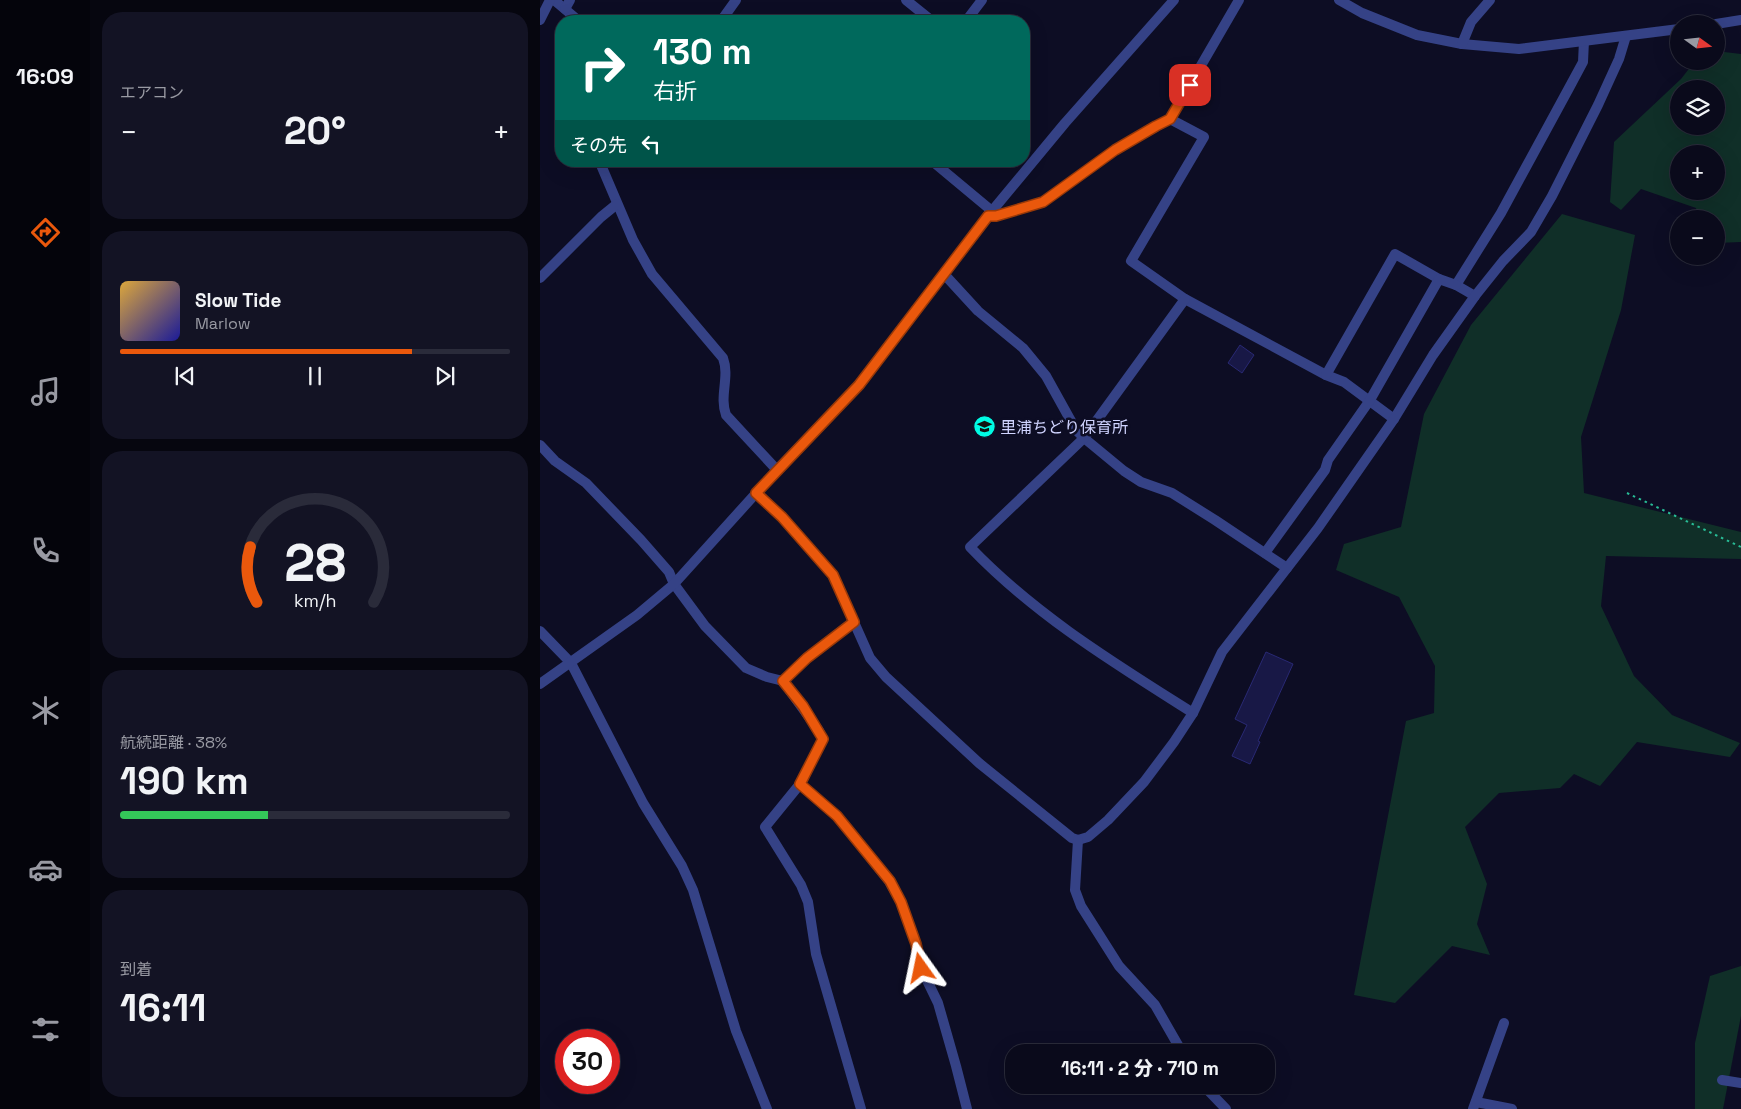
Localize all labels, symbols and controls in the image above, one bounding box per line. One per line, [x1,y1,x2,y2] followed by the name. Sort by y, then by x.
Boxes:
[1670,15,1725,70] north arrow
[1670,15,1725,265] map controls
[653,30,752,74] text: 130 m
[570,35,635,100] icon: right
[16,62,74,90] text: 16:09
[1169,64,1211,106] pin
[1176,71,1204,99] icon: arrive
[653,77,697,105] text: 右折
[1670,80,1725,135] button: layers
[120,82,184,103] text: エアコン
[284,107,346,155] text: 20°
[120,114,137,150] text: −
[493,114,510,150] text: +
[637,130,665,158] icon: left
[570,133,627,158] text: その先
[1670,145,1725,200] button: +
[1670,210,1725,265] button: −
[28,215,63,250] icon: directions
[195,288,281,313] text: Slow Tide
[195,313,251,334] text: Marlow
[171,362,199,390] icon: previous
[301,362,329,390] icon: pause
[431,362,459,390] icon: next
[28,374,63,409] icon: music
[972,415,996,439] school or university icon: 里浦ちどり保育所
[1000,417,1128,438] place label: 里浦ちどり保育所
[284,530,346,596] text: 28
[28,533,63,568] icon: phone
[294,589,336,612] text: km/h
[28,693,63,728] icon: climate
[120,732,227,753] text: 航続距離 · 38%
[120,757,249,805] text: 190 km
[28,852,63,887] icon: car
[894,941,946,993] position arrow
[120,959,152,980] text: 到着
[120,984,206,1032] text: 16:11
[28,1012,63,1047] icon: filters
[555,1029,620,1094] speed limit sign: 30
[1061,1056,1219,1081] text: 16:11 · 2 分 · 710 m

